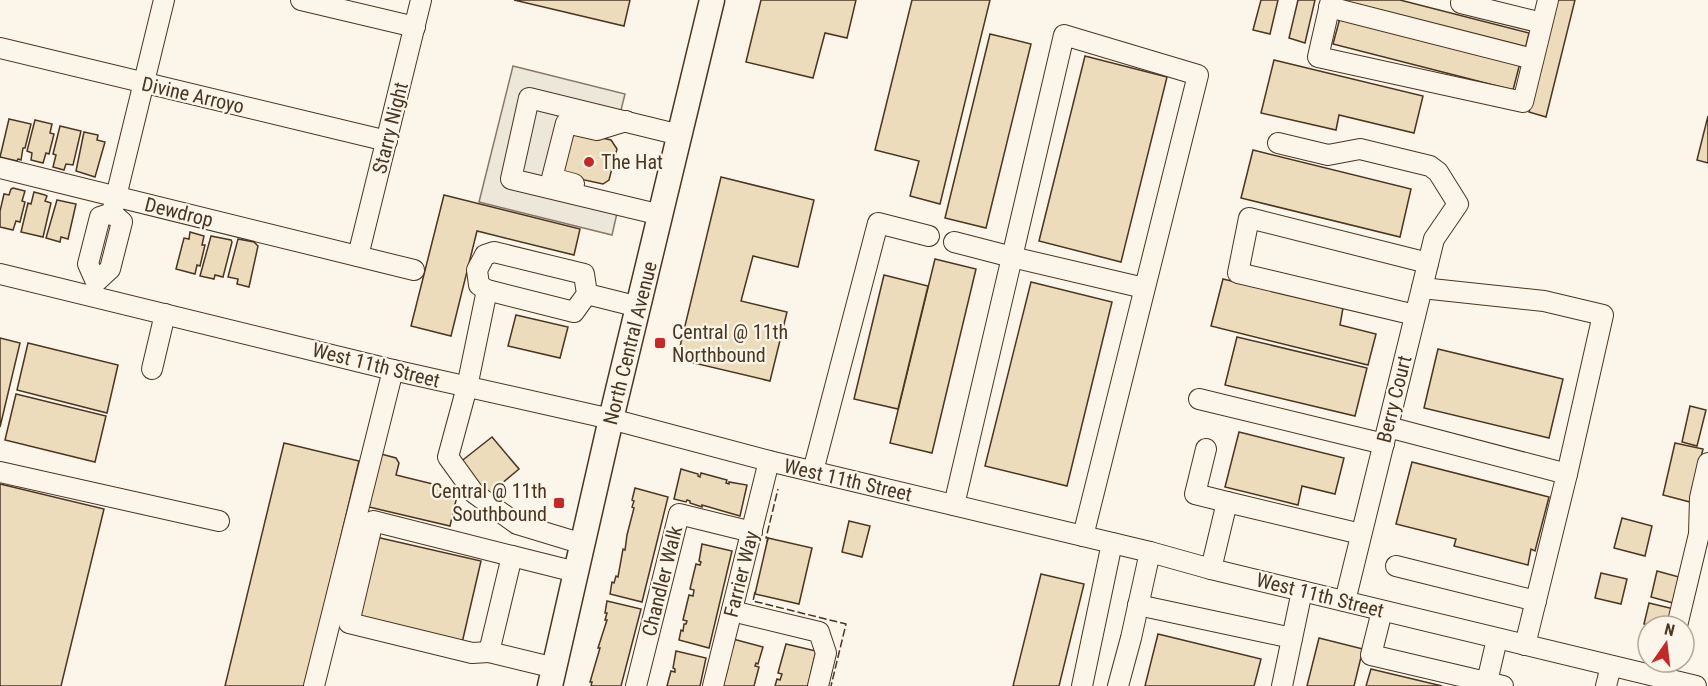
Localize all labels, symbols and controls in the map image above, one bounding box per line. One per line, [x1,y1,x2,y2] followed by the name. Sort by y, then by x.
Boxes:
[139,72,247,118] street label: Divine Arroyo
[367,80,413,176] street label: Starry Night
[601,150,663,174] place label: The Hat
[582,155,596,169] marker: The Hat
[142,192,216,232] street label: Dewdrop
[598,259,662,427] street label: North Central Avenue
[672,320,788,367] place label: Central @ 11th Northbound
[653,336,667,350] marker: Central @ 11th Northbound
[310,338,442,392] street label: West 11th Street
[1372,353,1416,445] street label: Berry Court
[782,454,914,506] street label: West 11th Street
[431,479,547,526] place label: Central @ 11th Southbound
[552,496,566,510] marker: Central @ 11th Southbound
[637,523,687,639] street label: Chandler Walk
[719,528,763,620] street label: Farrier Way
[1254,568,1386,622] street label: West 11th Street
[1636,614,1696,674] north arrow
[1662,620,1677,640] text: N

